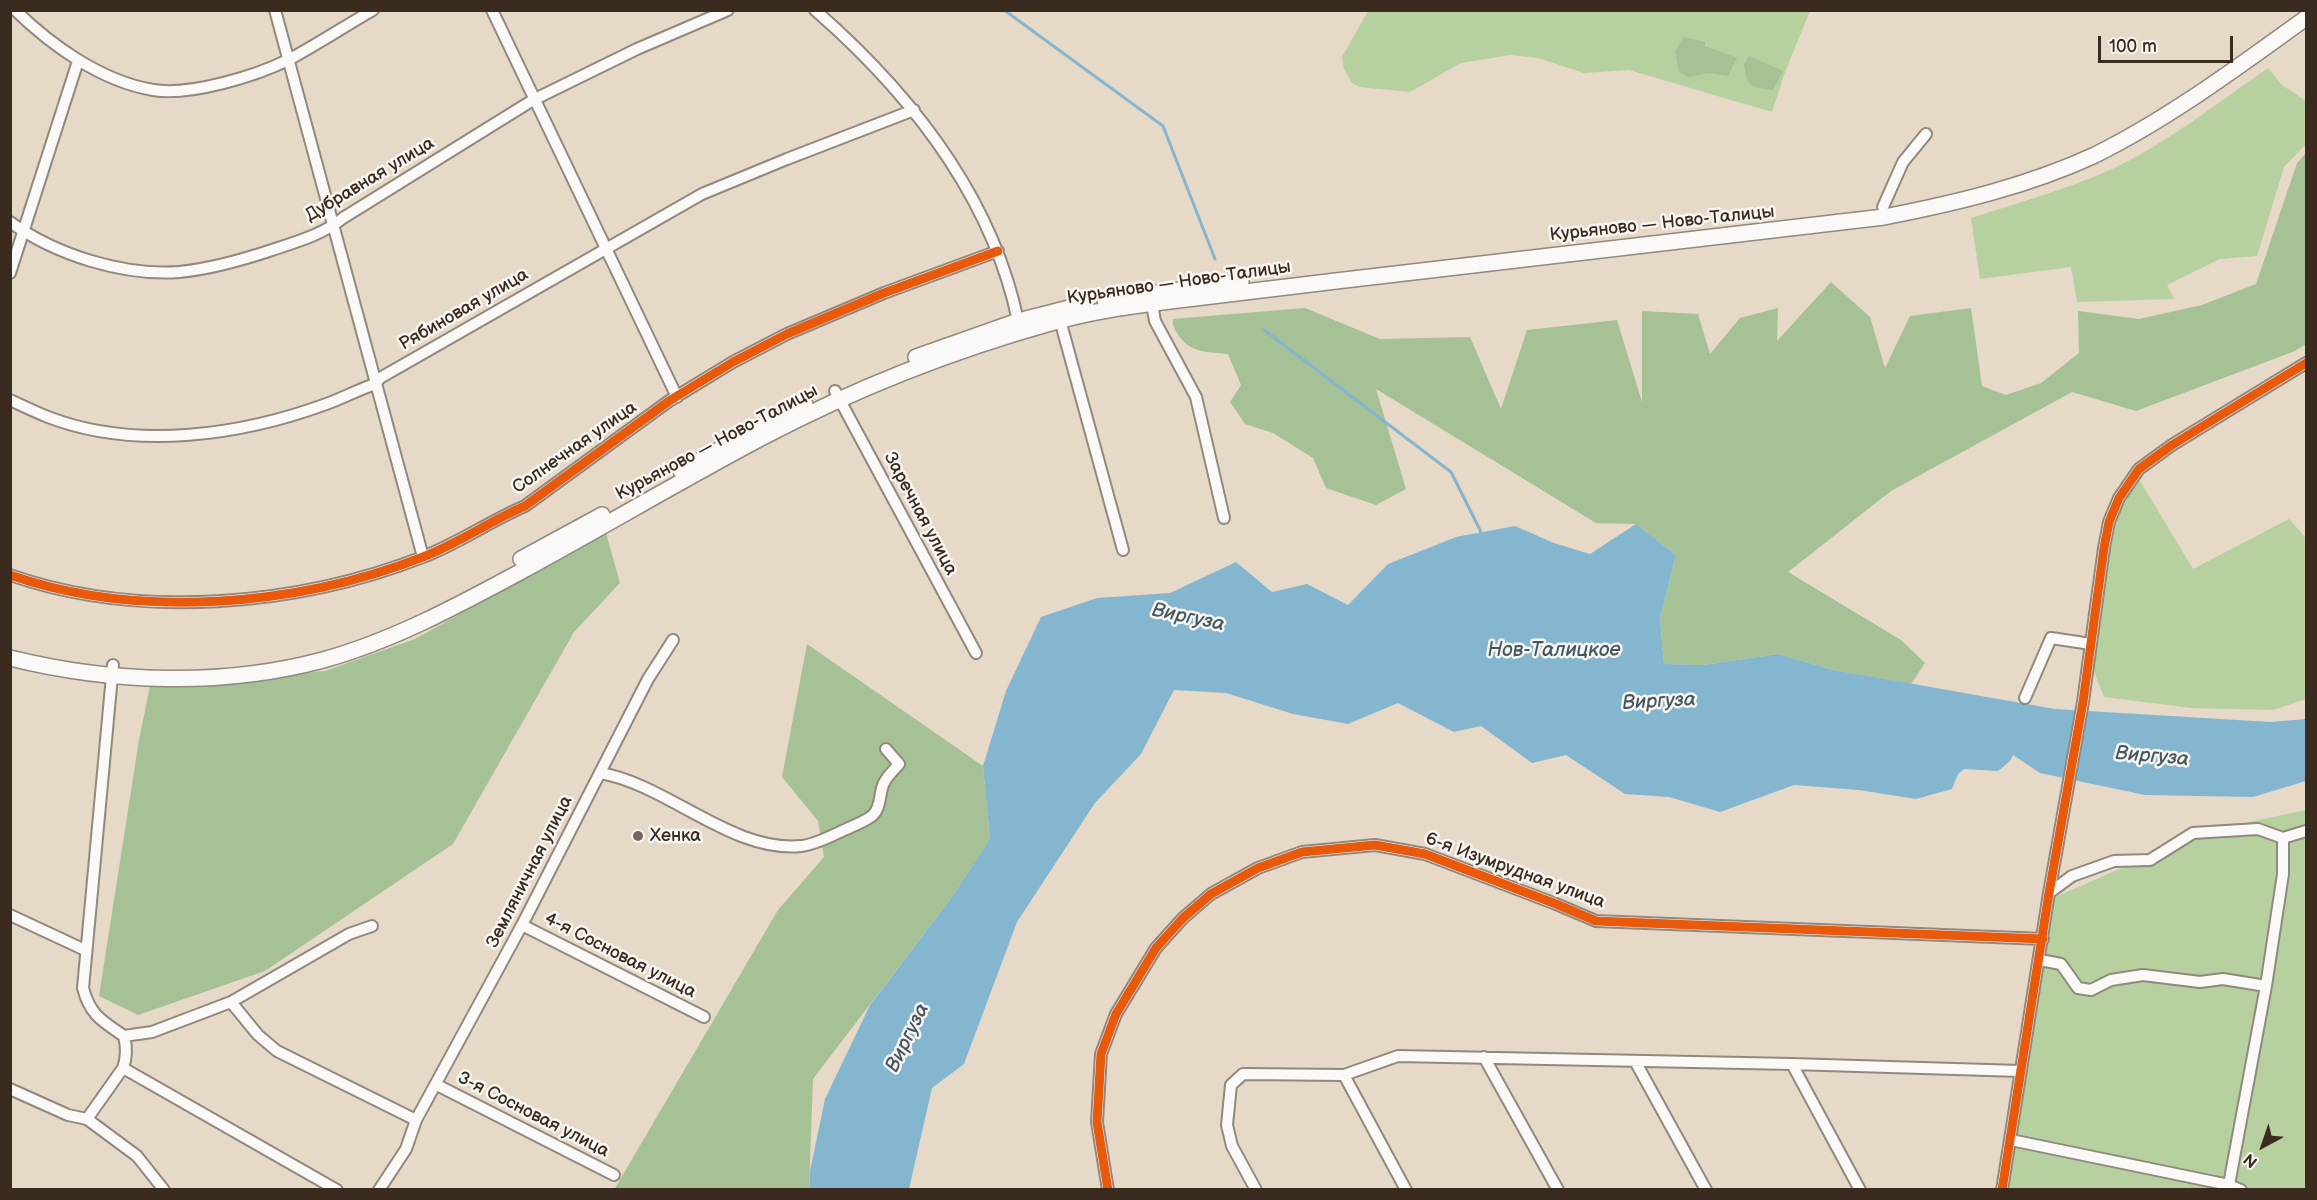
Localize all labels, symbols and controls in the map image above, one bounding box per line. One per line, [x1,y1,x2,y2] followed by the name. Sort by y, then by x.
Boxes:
[2101,24,2236,62] scale bar
[2109,36,2157,57] text: 100 m
[302,133,438,227] street label: Дубравная улица
[1549,201,1775,247] street label: Курьяново — Ново-Талицы
[1066,257,1292,309] street label: Курьяново — Ново-Талицы
[396,264,532,356] street label: Рябиновая улица
[612,380,822,506] street label: Курьяново — Ново-Талицы
[509,397,641,499] street label: Солнечная улица
[879,449,961,579] street label: Заречная улица
[1149,599,1227,637] water label: Виргуза
[1487,639,1621,663] water label: Нов-Талицкое
[1622,688,1696,716] water label: Виргуза
[2114,742,2190,772] water label: Виргуза
[482,792,578,952] street label: Земляничная улица
[650,825,701,847] place label: Хенка
[1422,828,1608,914] street label: 6-я Изумрудная улица
[631,829,645,843] marker: Хенка
[541,908,699,1004] street label: 4-я Сосновая улица
[881,1000,935,1076] water label: Виргуза
[454,1067,612,1163] street label: 3-я Сосновая улица
[2233,1116,2293,1176] north arrow
[2240,1149,2262,1171] text: N

